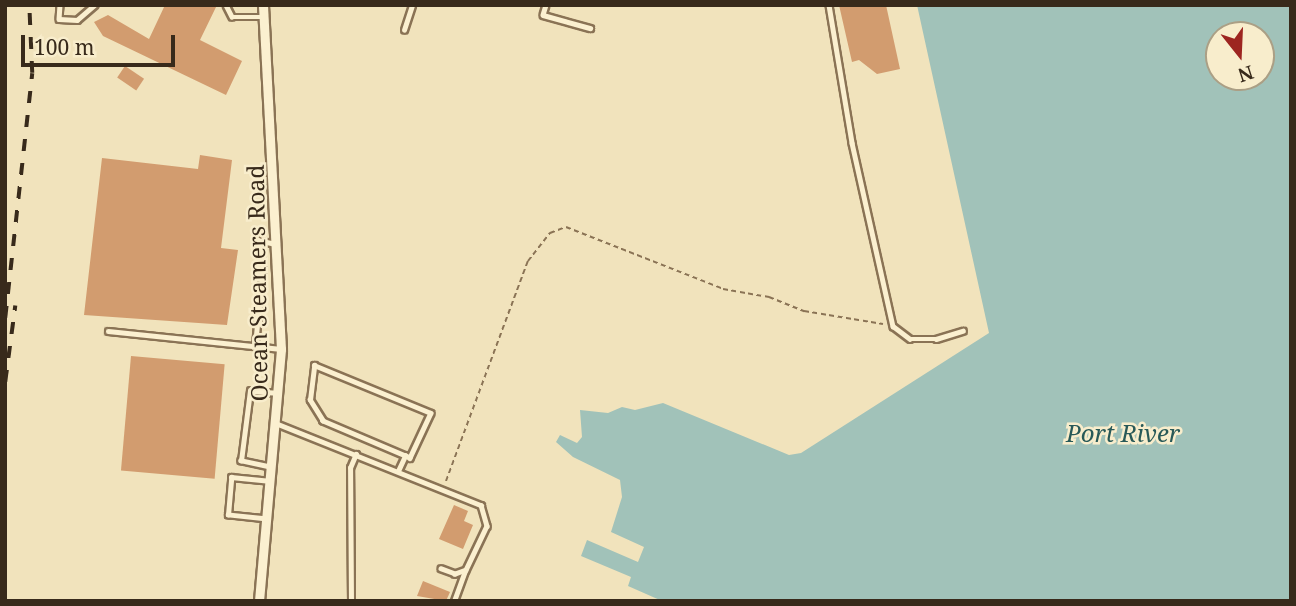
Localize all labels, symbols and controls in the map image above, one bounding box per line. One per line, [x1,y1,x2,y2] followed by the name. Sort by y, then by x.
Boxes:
[24,21,178,65] scale bar
[1205,21,1275,91] north arrow
[34,33,95,61] text: 100 m
[1235,59,1257,89] text: N
[241,164,273,402] street label: Ocean Steamers Road
[1066,419,1180,447] water label: Port River

